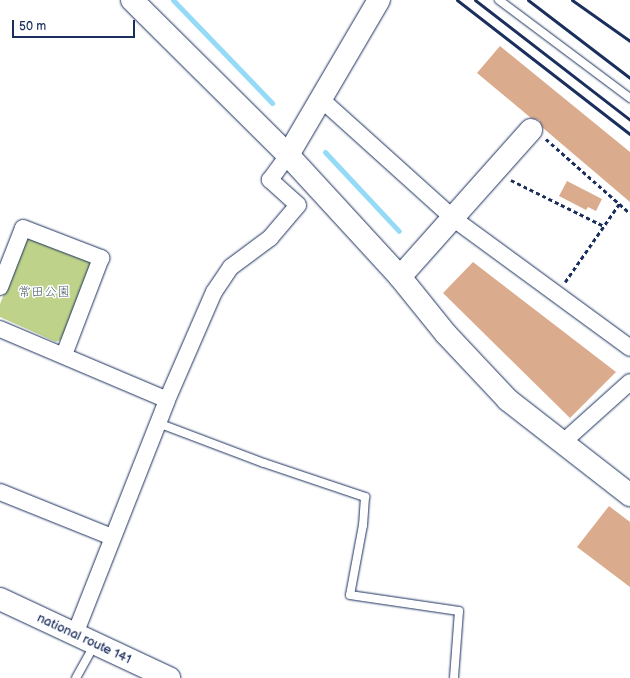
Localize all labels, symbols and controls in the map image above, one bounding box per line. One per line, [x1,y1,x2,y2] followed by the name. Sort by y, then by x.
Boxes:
[14,12,137,38] scale bar
[19,19,46,34] text: 50 m
[18,284,70,300] park label: 常田公園
[35,610,133,668] street label: national route 141

